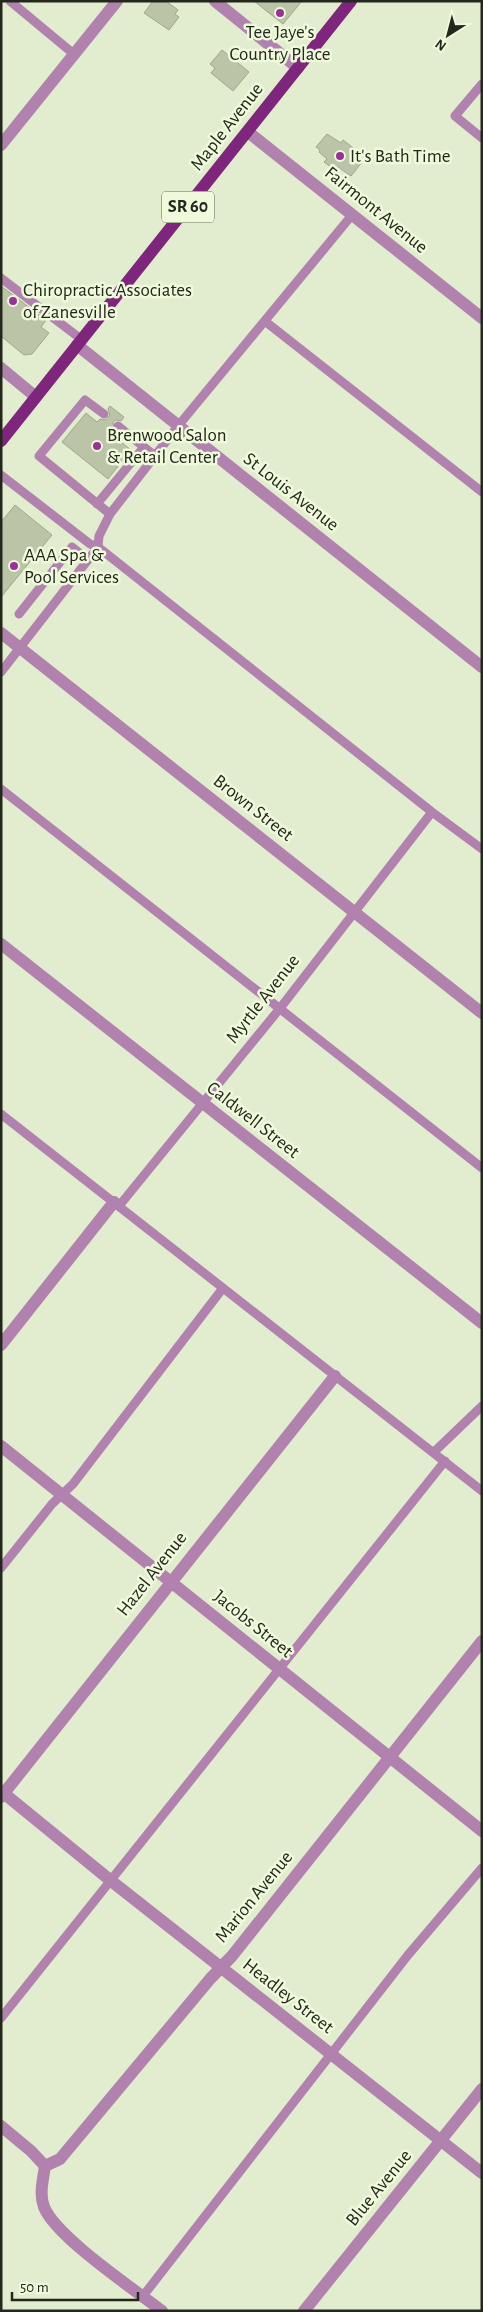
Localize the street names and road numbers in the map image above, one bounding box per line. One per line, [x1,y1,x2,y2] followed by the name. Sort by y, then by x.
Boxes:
[187,80,267,174] street label: Maple Avenue
[321,163,431,257] street label: Fairmont Avenue
[162,192,214,222] road number: SR 60
[240,449,342,535] street label: St Louis Avenue
[209,771,297,845] street label: Brown Street
[223,951,303,1047] street label: Myrtle Avenue
[203,1078,303,1162] street label: Caldwell Street
[113,1528,191,1620] street label: Hazel Avenue
[210,1587,296,1661] street label: Jacobs Street
[212,1848,296,1946] street label: Marion Avenue
[239,1955,337,2037] street label: Headley Street
[343,2146,415,2230] street label: Blue Avenue

